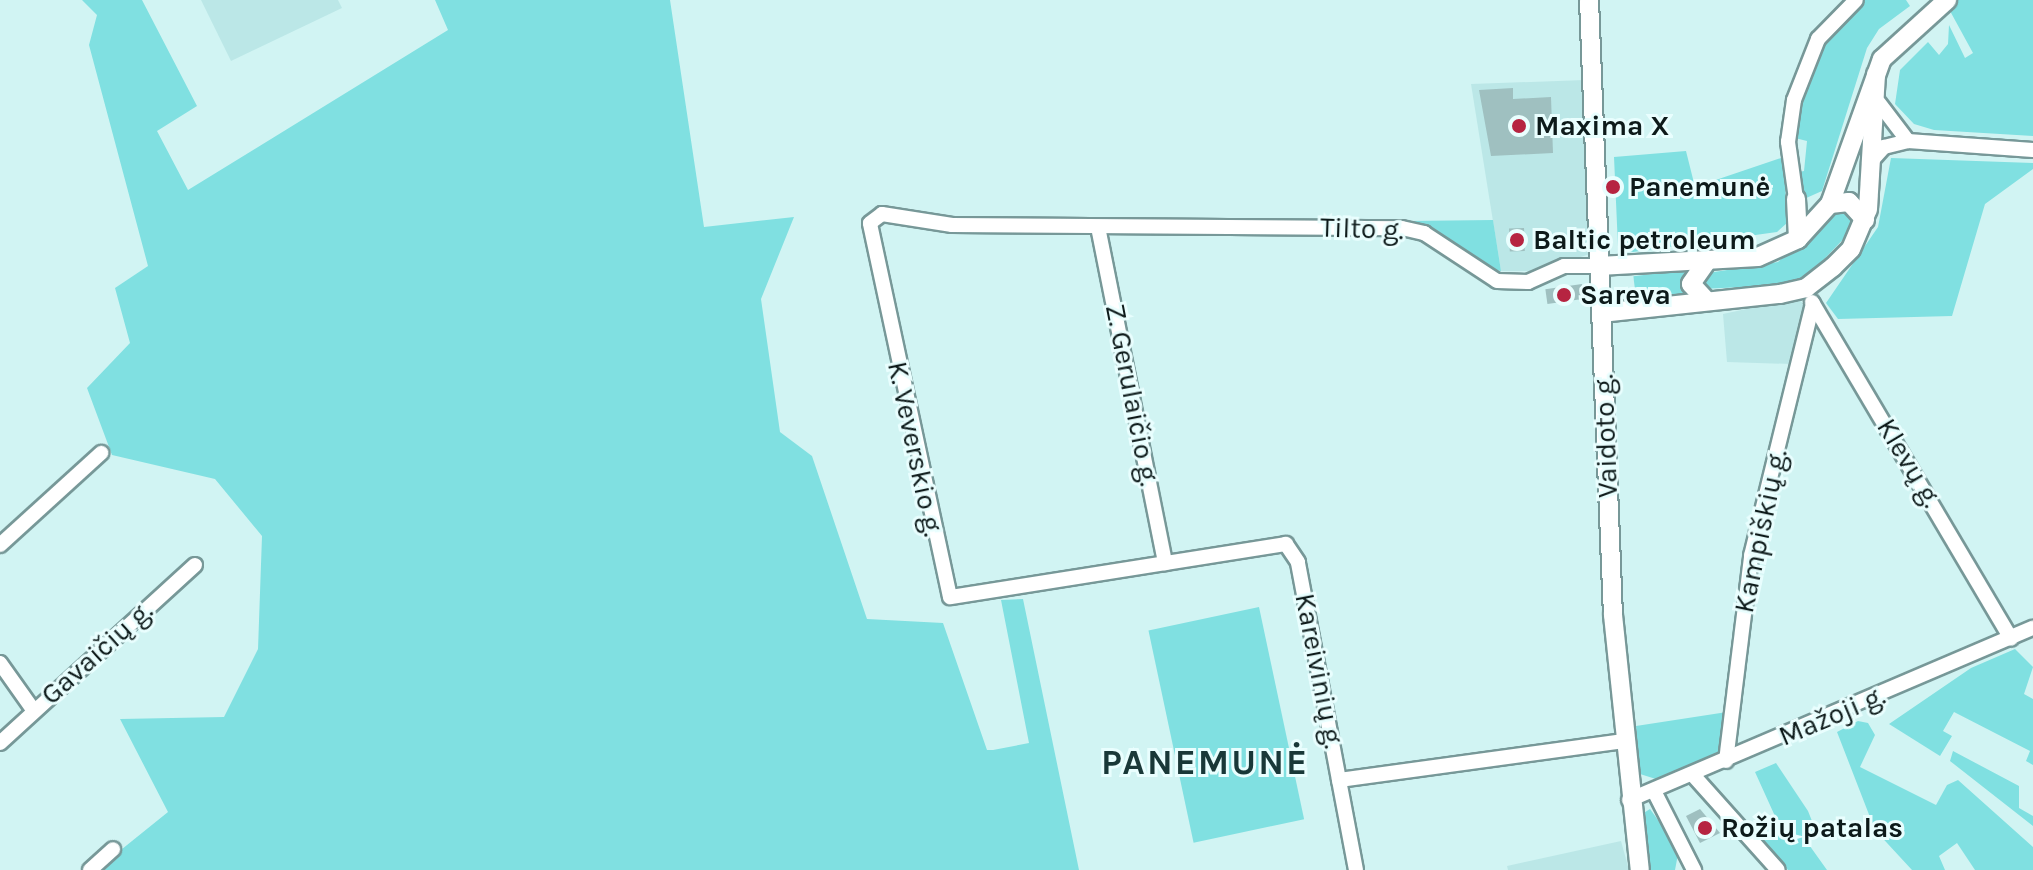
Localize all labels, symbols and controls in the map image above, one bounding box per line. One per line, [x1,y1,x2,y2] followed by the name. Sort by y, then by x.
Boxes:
[1535,109,1670,143] place label: Maxima X
[1510,117,1528,135] marker: Maxima X
[1629,170,1770,204] place label: Panemunė
[1604,178,1622,196] marker: Panemunė
[1320,211,1404,247] street label: Tilto g.
[1533,223,1755,257] place label: Baltic petroleum
[1508,231,1526,249] marker: Baltic petroleum
[1580,278,1671,312] place label: Sareva
[1555,286,1573,304] marker: Sareva
[1098,301,1166,489] street label: Z. Gerulaičio g.
[880,358,950,540] street label: K. Veverskio g.
[1587,374,1625,498] street label: Vaidoto g.
[1869,412,1949,514] street label: Klevų g.
[1727,446,1795,616] street label: Kampiškių g.
[1287,591,1351,751] street label: Kareivinių g.
[34,594,160,712] street label: Gavaičių g.
[1774,679,1890,753] street label: Mažoji g.
[1101,741,1309,785] district label: PANEMUNĖ
[1721,811,1903,845] place label: Rožių patalas
[1696,819,1714,837] marker: Rožių patalas

